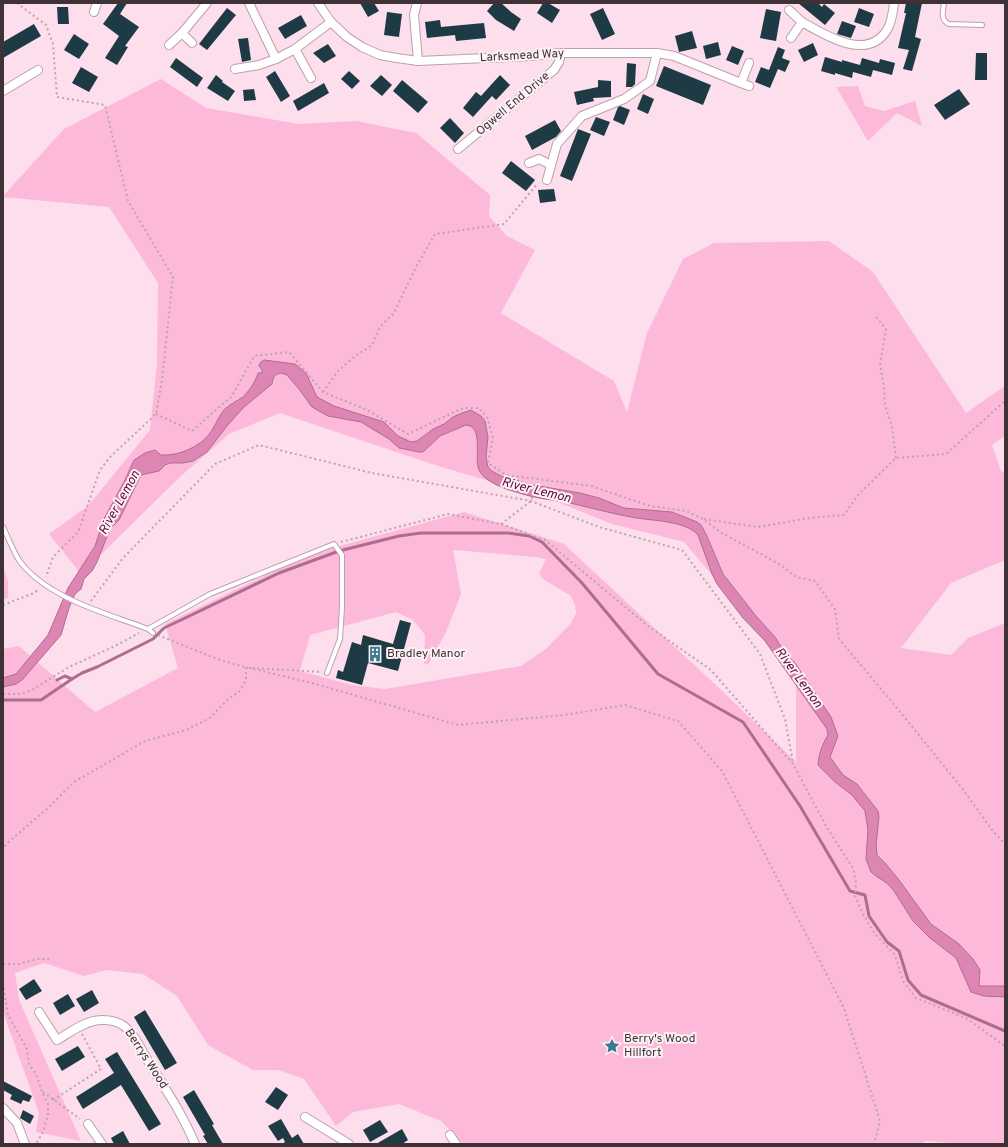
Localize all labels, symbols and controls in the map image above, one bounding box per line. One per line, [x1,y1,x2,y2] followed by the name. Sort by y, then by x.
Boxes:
[479,46,565,66] street label: Larksmead Way
[473,68,553,140] street label: Ogwell End Drive
[96,468,144,538] water label: River Lemon
[500,475,572,507] water label: River Lemon
[366,645,384,663] building icon: Bradley Manor
[771,645,825,711] water label: River Lemon
[387,646,465,662] place label: Bradley Manor
[121,1026,171,1092] street label: Berrys Wood
[624,1031,695,1061] place label: Berry's Wood Hillfort
[603,1037,621,1055] place icon: Berry's Wood Hillfort

